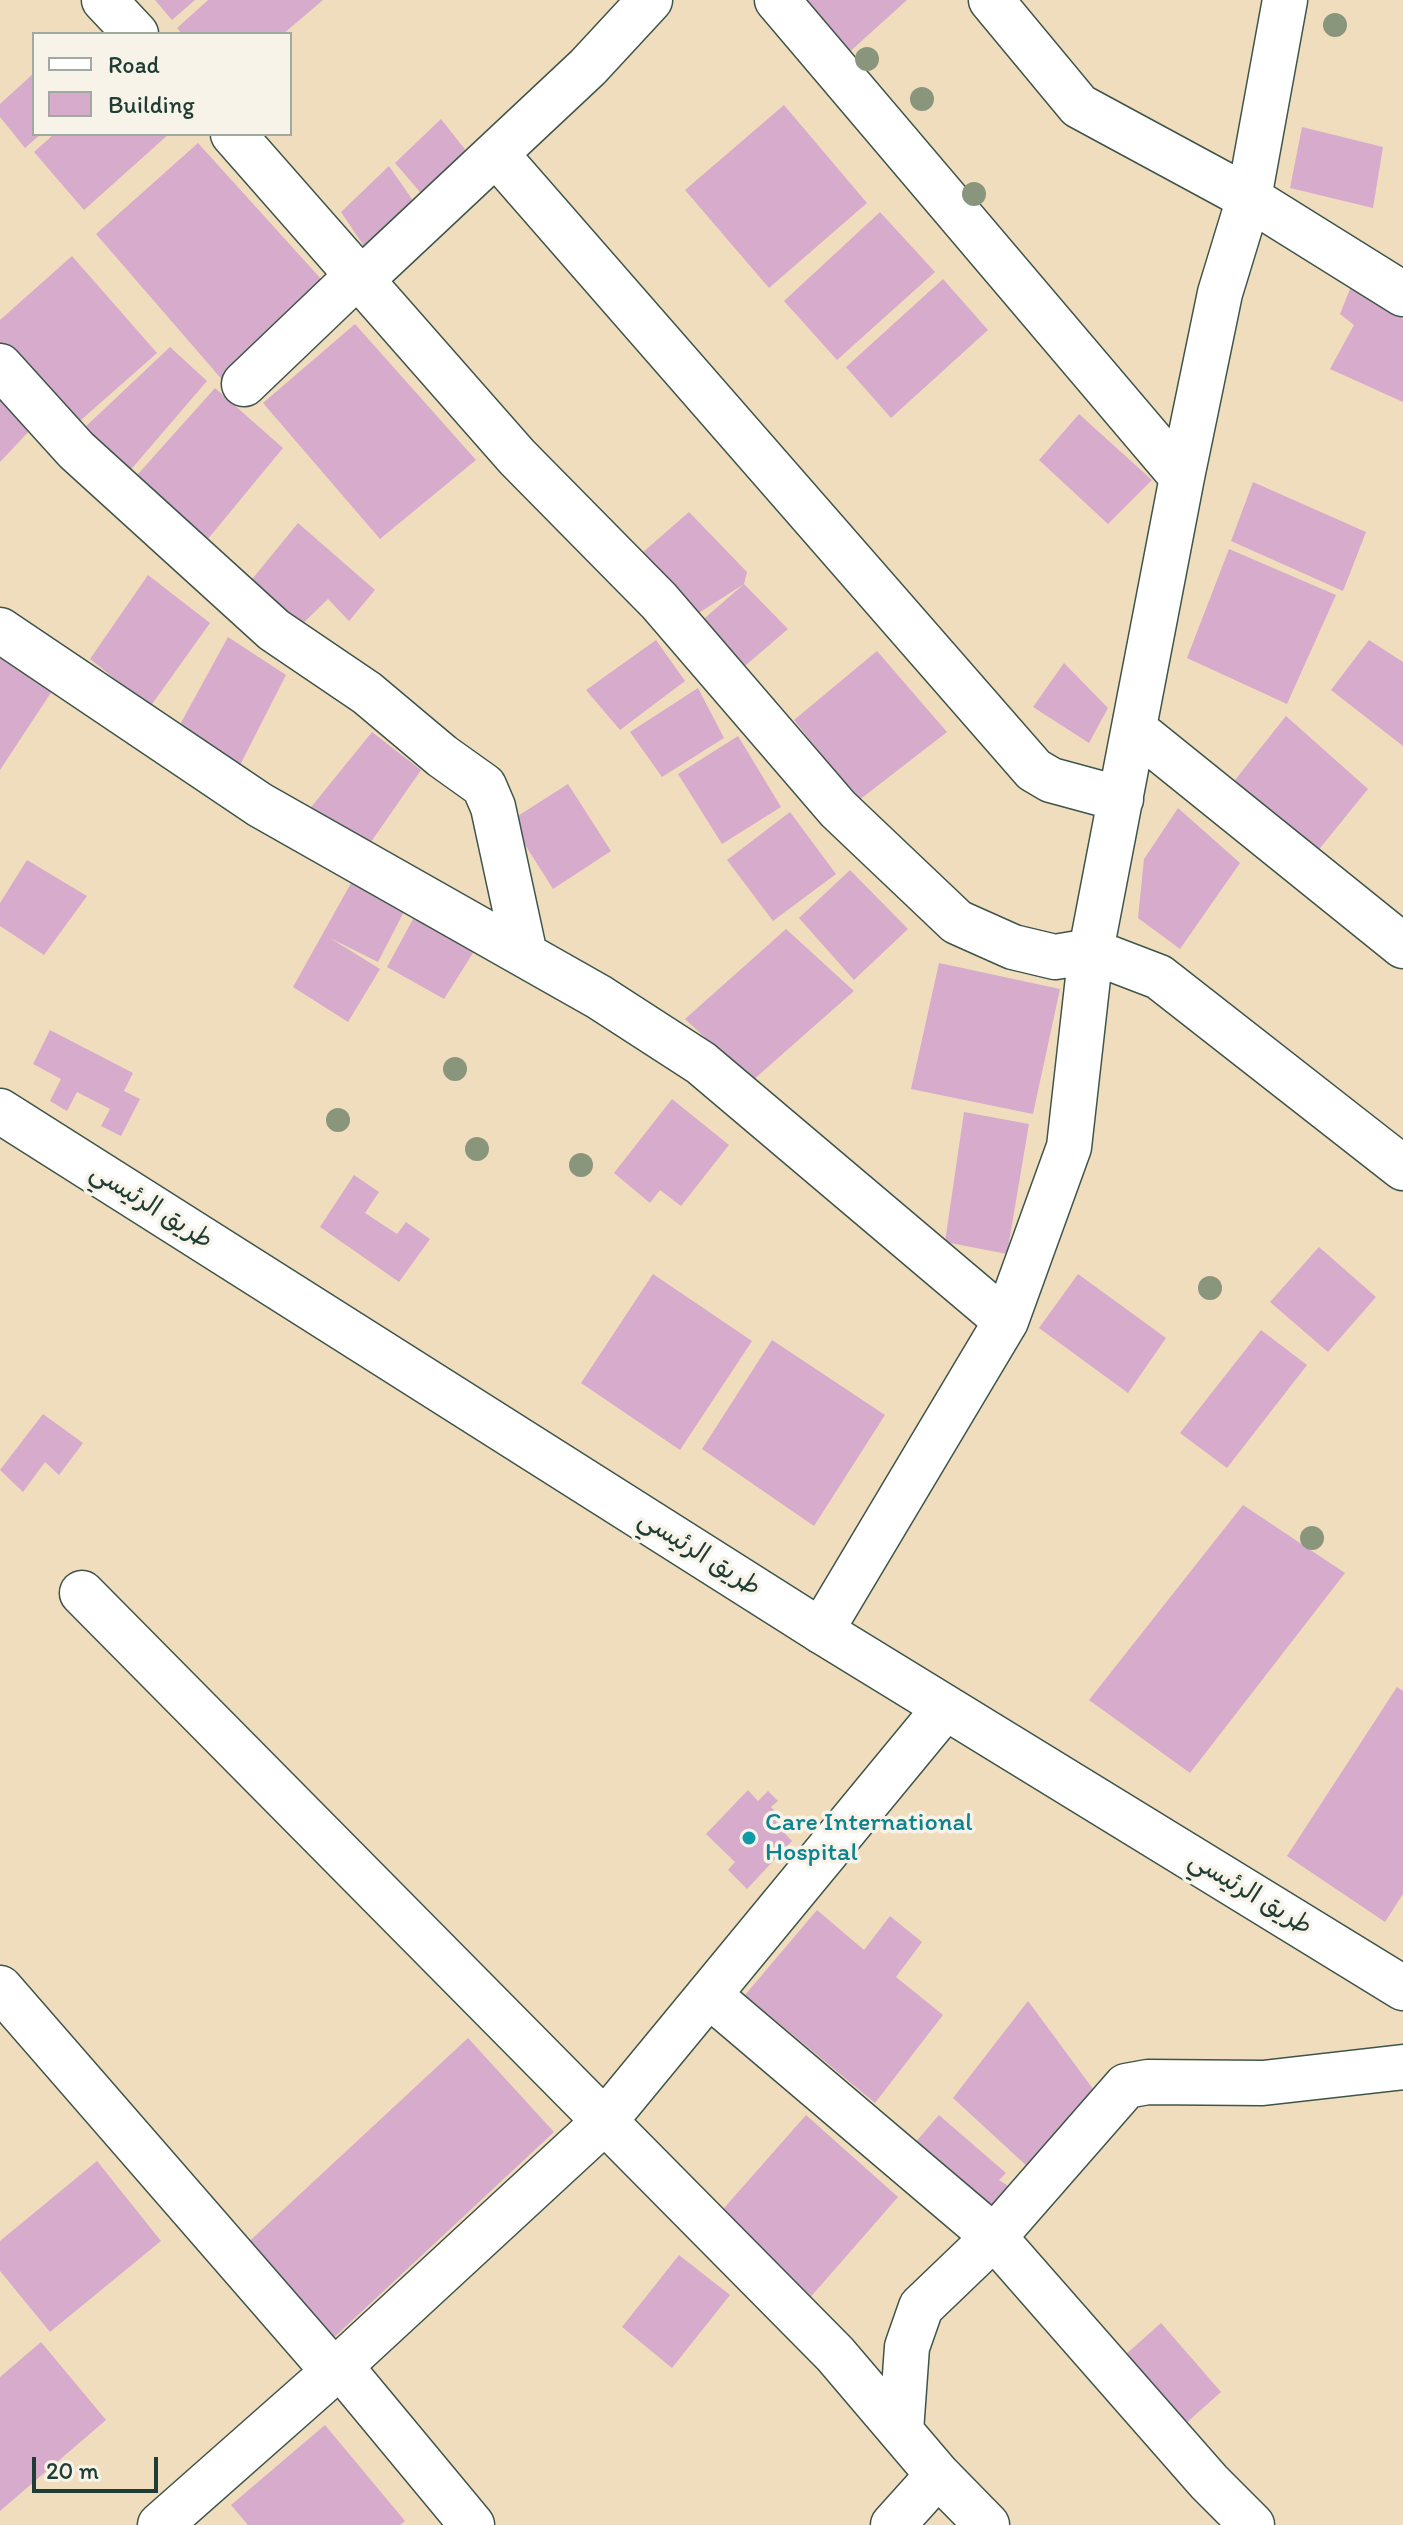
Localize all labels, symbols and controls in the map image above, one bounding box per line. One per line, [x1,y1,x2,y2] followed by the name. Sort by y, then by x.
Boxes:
[32,32,292,136] legend
[108,50,160,79] text: Road
[108,90,195,119] text: Building
[84,1157,218,1257] street label: طريق الرئيسي
[632,1504,766,1604] street label: طريق الرئيسي
[765,1807,973,1868] place label: Care International Hospital
[740,1829,758,1847] marker: Care International Hospital
[1183,1845,1317,1943] street label: طريق الرئيسي
[36,2441,162,2491] scale bar
[46,2456,99,2485] text: 20 m

